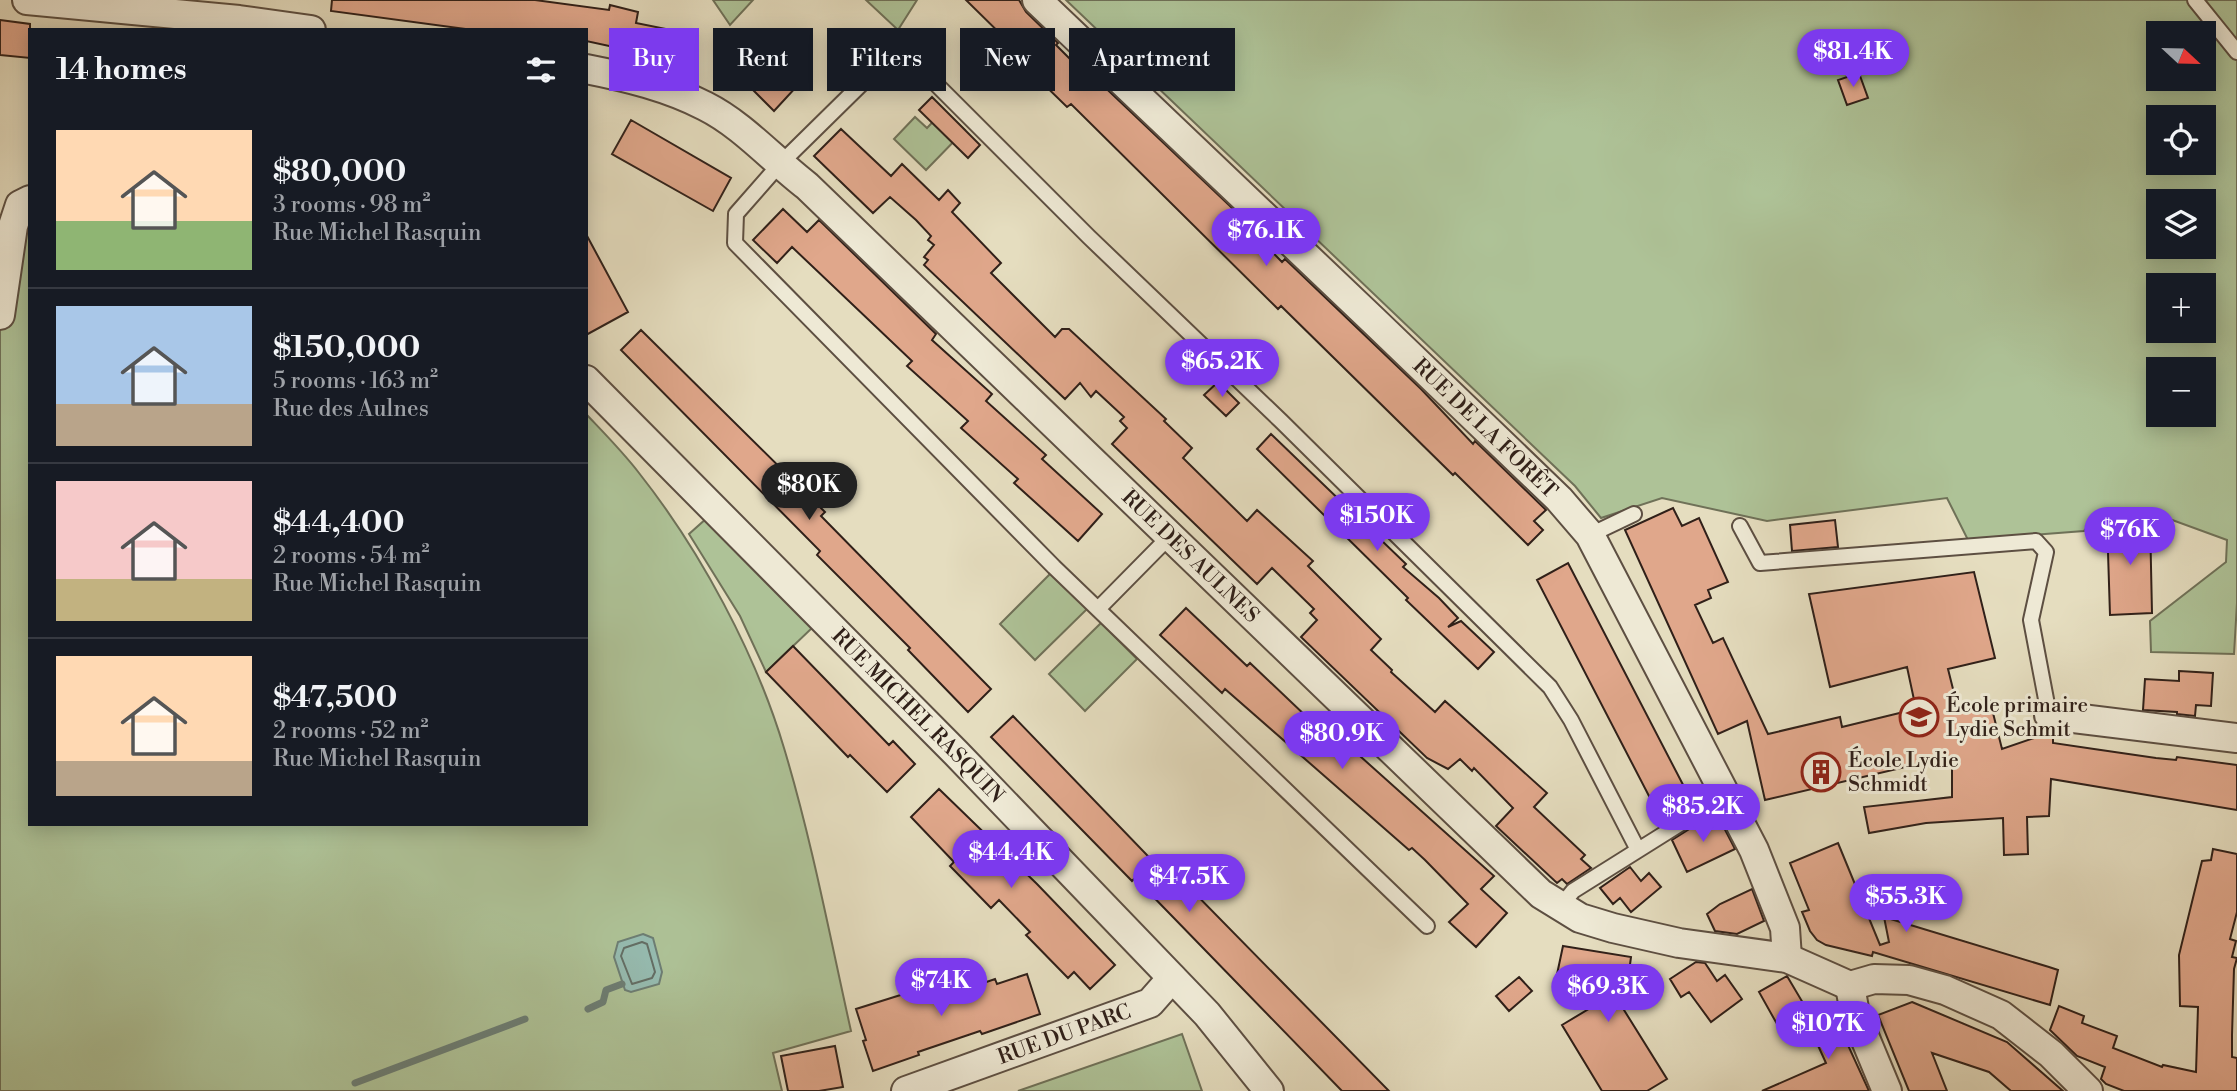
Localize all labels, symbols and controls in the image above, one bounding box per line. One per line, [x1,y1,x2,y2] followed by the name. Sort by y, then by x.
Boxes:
[2146,21,2216,91] north arrow
[2146,21,2216,427] map controls
[609,28,699,91] chip: Buy
[713,28,813,91] chip: Rent
[827,28,946,91] chip: Filters
[960,28,1055,91] chip: New
[1069,28,1235,91] chip: Apartment
[1796,29,1910,89] pin: $81.4K
[1813,38,1893,66] text: $81.4K
[56,51,187,89] text: 14 homes
[522,51,560,89] icon: filters
[2146,105,2216,175] button: locate
[273,153,406,191] text: $80,000
[112,158,196,242] icon: home
[2146,189,2216,259] button: layers
[273,191,430,219] text: 3 rooms · 98 m²
[1209,208,1323,268] pin: $76.1K
[1228,217,1304,245] text: $76.1K
[273,219,481,247] text: Rue Michel Rasquin
[2146,273,2216,343] button: +
[273,329,420,367] text: $150,000
[112,334,196,418] icon: home
[1165,340,1279,399] pin: $65.2K
[1181,348,1263,376] text: $65.2K
[1407,353,1563,505] street label: RUE DE LA FORÊT
[2146,357,2216,427] button: −
[273,367,438,395] text: 5 rooms · 163 m²
[273,395,429,423] text: Rue des Aulnes
[768,462,850,522] pin: $80K
[777,471,841,499] text: $80K
[1116,485,1264,629] street label: RUE DES AULNES
[1328,494,1426,553] pin: $150K
[1340,502,1414,530] text: $150K
[273,504,404,542] text: $44,400
[2089,508,2171,567] pin: $76K
[112,509,196,593] icon: home
[2100,516,2160,544] text: $76K
[273,542,430,570] text: 2 rooms · 54 m²
[273,570,481,598] text: Rue Michel Rasquin
[826,623,1009,809] street label: RUE MICHEL RASQUIN
[273,679,397,717] text: $47,500
[112,684,196,768] icon: home
[1946,691,2088,743] place label: École primaire Lydie Schmit
[1898,696,1940,738] school or university icon: École primaire Lydie Schmit
[1285,712,1399,771] pin: $80.9K
[273,717,429,745] text: 2 rooms · 52 m²
[1300,720,1384,748] text: $80.9K
[273,745,481,773] text: Rue Michel Rasquin
[1848,746,1959,798] place label: École Lydie Schmidt
[1800,751,1842,793] building icon: École Lydie Schmidt
[1646,784,1760,844] pin: $85.2K
[1662,793,1744,821] text: $85.2K
[954,830,1068,890] pin: $44.4K
[968,839,1054,867] text: $44.4K
[1132,855,1246,914] pin: $47.5K
[1149,863,1229,891] text: $47.5K
[1849,874,1963,934] pin: $55.3K
[1866,883,1946,911] text: $55.3K
[900,958,982,1018] pin: $74K
[1551,964,1665,1024] pin: $69.3K
[911,967,971,995] text: $74K
[1567,973,1649,1001] text: $69.3K
[994,999,1134,1071] street label: RUE DU PARC
[1779,1002,1877,1061] pin: $107K
[1792,1010,1864,1038] text: $107K

